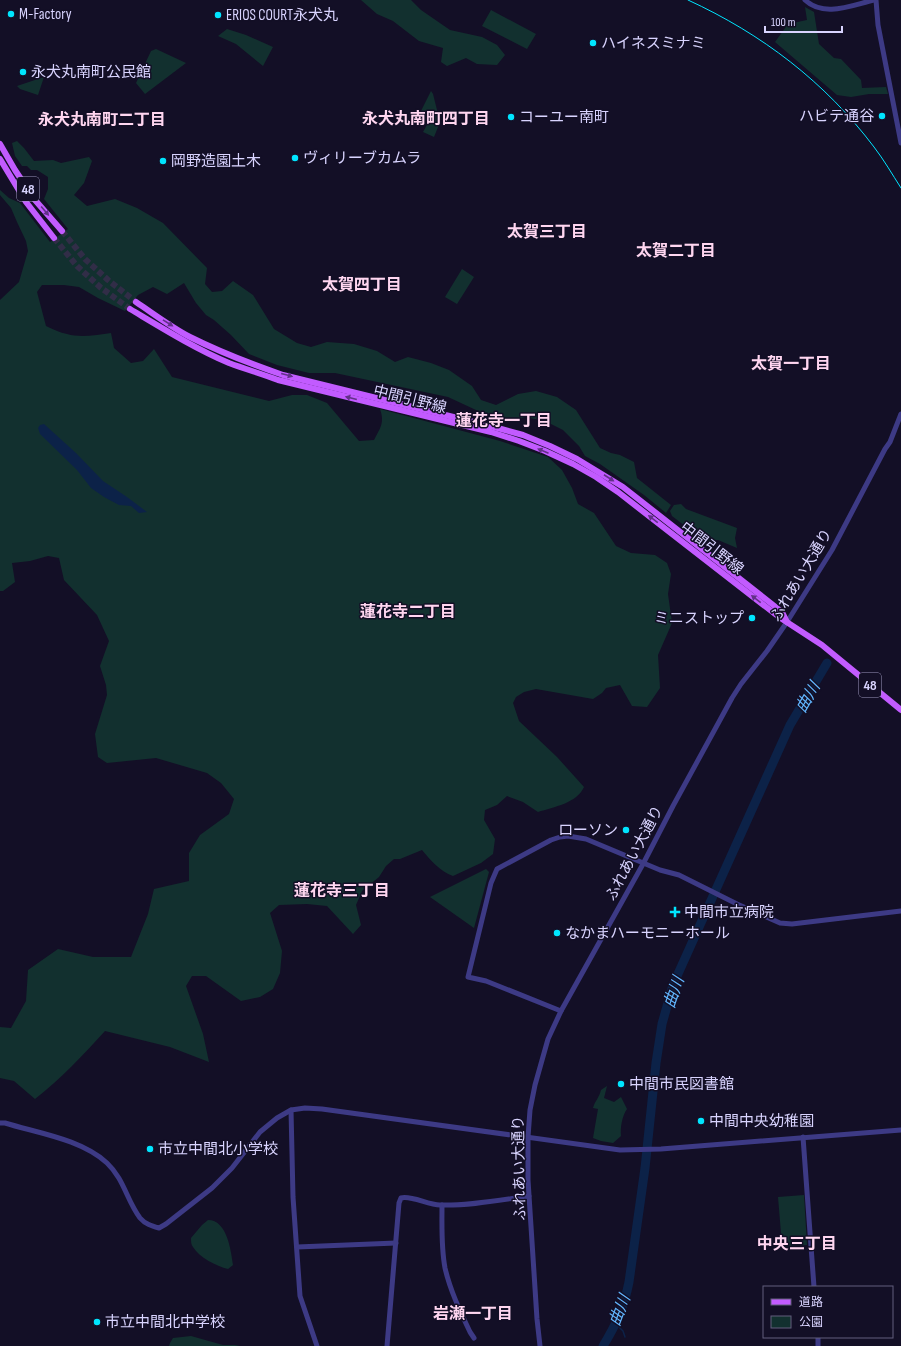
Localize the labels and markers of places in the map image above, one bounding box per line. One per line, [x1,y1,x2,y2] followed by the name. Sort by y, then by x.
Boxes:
[19,5,72,24] place label: M-Factory
[226,6,338,25] place label: ERIOS COURT永犬丸
[6,9,16,19] marker: M-Factory
[213,10,223,20] marker: ERIOS COURT永犬丸
[601,34,706,53] place label: ハイネスミナミ
[588,38,598,48] marker: ハイネスミナミ
[31,63,151,82] place label: 永犬丸南町公民館
[18,67,28,77] marker: 永犬丸南町公民館
[799,107,874,126] place label: ハビテ通谷
[519,108,609,127] place label: コーユー南町
[877,111,887,121] marker: ハビテ通谷
[506,112,516,122] marker: コーユー南町
[303,149,421,168] place label: ヴィリーブカムラ
[171,152,261,171] place label: 岡野造園土木
[290,153,300,163] marker: ヴィリーブカムラ
[158,156,168,166] marker: 岡野造園土木
[654,609,744,628] place label: ミニストップ
[747,613,757,623] marker: ミニストップ
[558,821,618,840] place label: ローソン
[621,825,631,835] marker: ローソン
[684,903,774,922] place label: 中間市立病院
[669,906,681,918] marker: 中間市立病院
[565,924,730,943] place label: なかまハーモニーホール
[552,928,562,938] marker: なかまハーモニーホール
[629,1075,734,1094] place label: 中間市民図書館
[616,1079,626,1089] marker: 中間市民図書館
[709,1112,814,1131] place label: 中間中央幼稚園
[696,1116,706,1126] marker: 中間中央幼稚園
[158,1140,278,1159] place label: 市立中間北小学校
[145,1144,155,1154] marker: 市立中間北小学校
[105,1313,225,1332] place label: 市立中間北中学校
[92,1317,102,1327] marker: 市立中間北中学校

